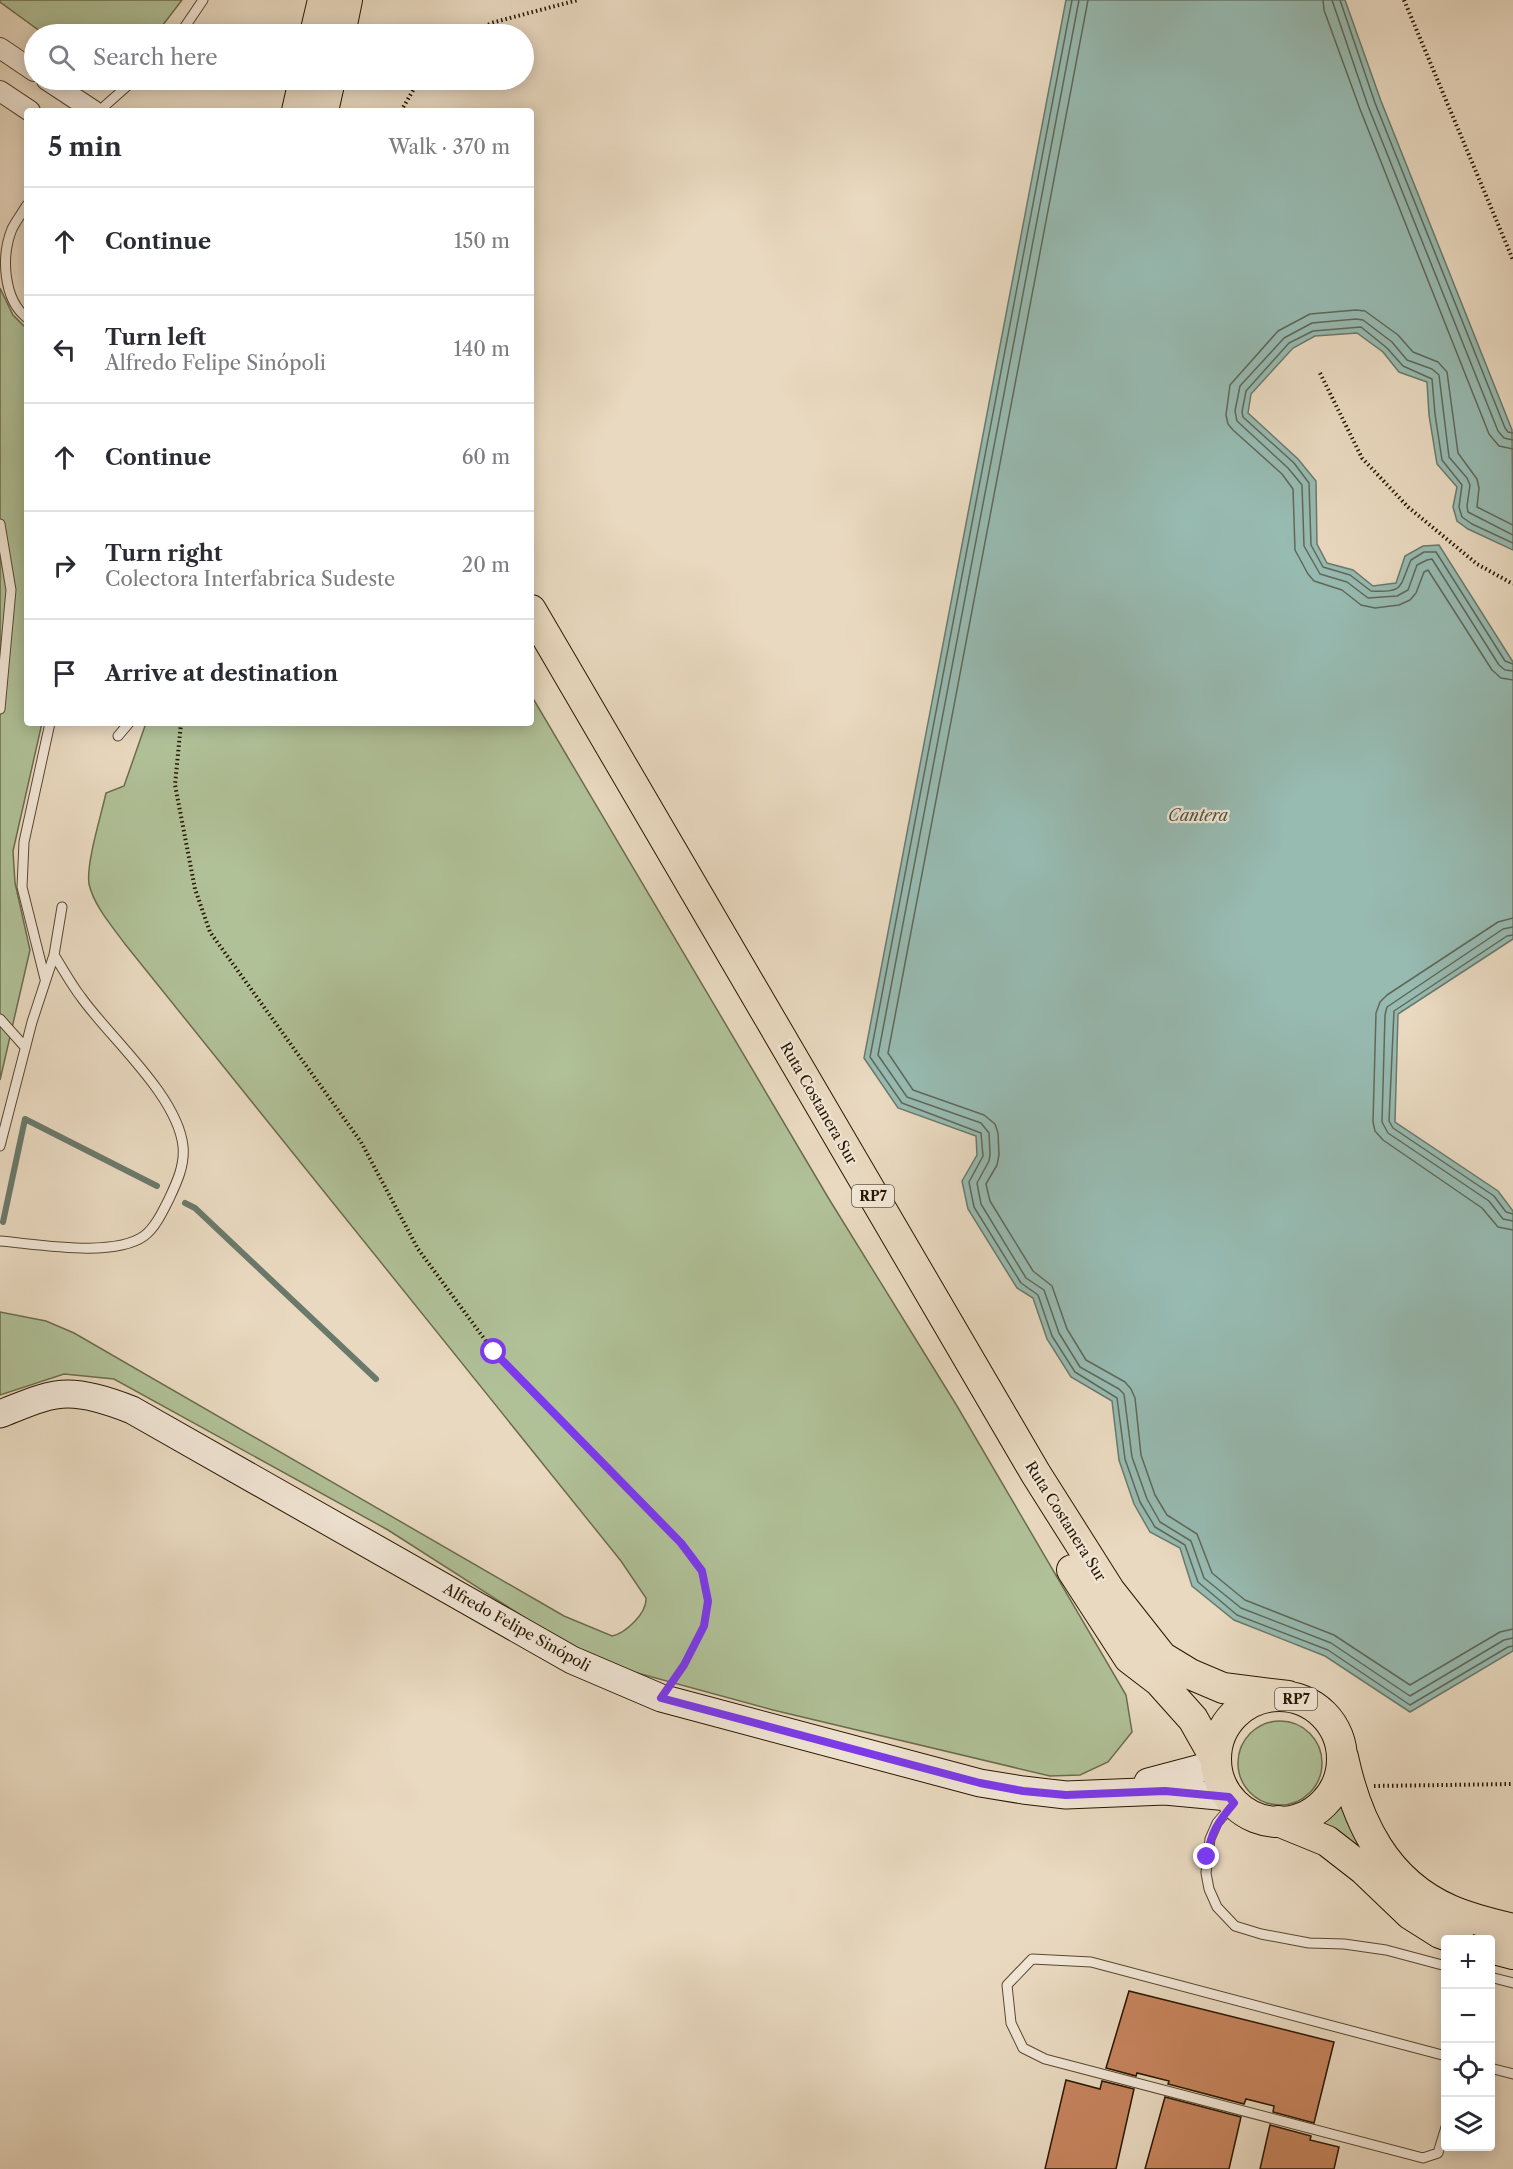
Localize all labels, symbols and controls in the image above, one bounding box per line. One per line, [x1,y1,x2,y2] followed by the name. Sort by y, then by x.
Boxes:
[24,24,534,90] search box
[45,41,78,74] icon: search
[93,44,218,71] text: Search here
[48,131,122,163] text: 5 min
[388,135,510,159] text: Walk · 370 m
[48,225,81,258] icon: ahead
[105,228,211,255] text: Continue
[454,229,510,253] text: 150 m
[105,324,206,351] text: Turn left
[48,333,81,366] icon: left
[453,337,510,361] text: 140 m
[105,351,326,375] text: Alfredo Felipe Sinópoli
[48,441,81,474] icon: ahead
[105,444,211,471] text: Continue
[462,445,510,469] text: 60 m
[105,540,223,567] text: Turn right
[48,549,81,582] icon: right
[462,553,510,577] text: 20 m
[105,567,395,591] text: Colectora Interfabrica Sudeste
[48,657,81,690] icon: arrive
[105,660,338,687] text: Arrive at destination
[1168,805,1228,825] water label: Cantera
[776,1039,862,1168] street label: Ruta Costanera Sur
[852,1185,894,1207] road number: RP7
[480,1338,506,1364] route start
[1021,1457,1111,1585] street label: Ruta Costanera Sur
[439,1578,594,1676] street label: Alfredo Felipe Sinópoli
[1275,1688,1317,1710] road number: RP7
[1193,1843,1219,1869] route end
[1441,1935,1495,2151] map controls
[1441,1935,1495,1989] button: +
[1441,1989,1495,2043] button: −
[1441,2043,1495,2097] button: locate
[1441,2097,1495,2151] button: layers

